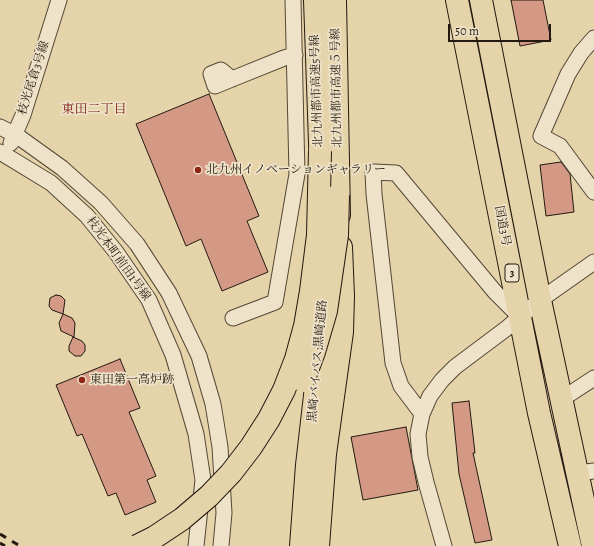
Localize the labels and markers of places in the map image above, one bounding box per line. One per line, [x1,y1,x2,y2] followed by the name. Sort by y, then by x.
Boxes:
[206,163,386,177] place label: 北九州イノベーションギャラリー
[193,165,203,175] marker: 北九州イノベーションギャラリー
[90,373,174,387] place label: 東田第一高炉跡
[77,375,87,385] marker: 東田第一高炉跡

